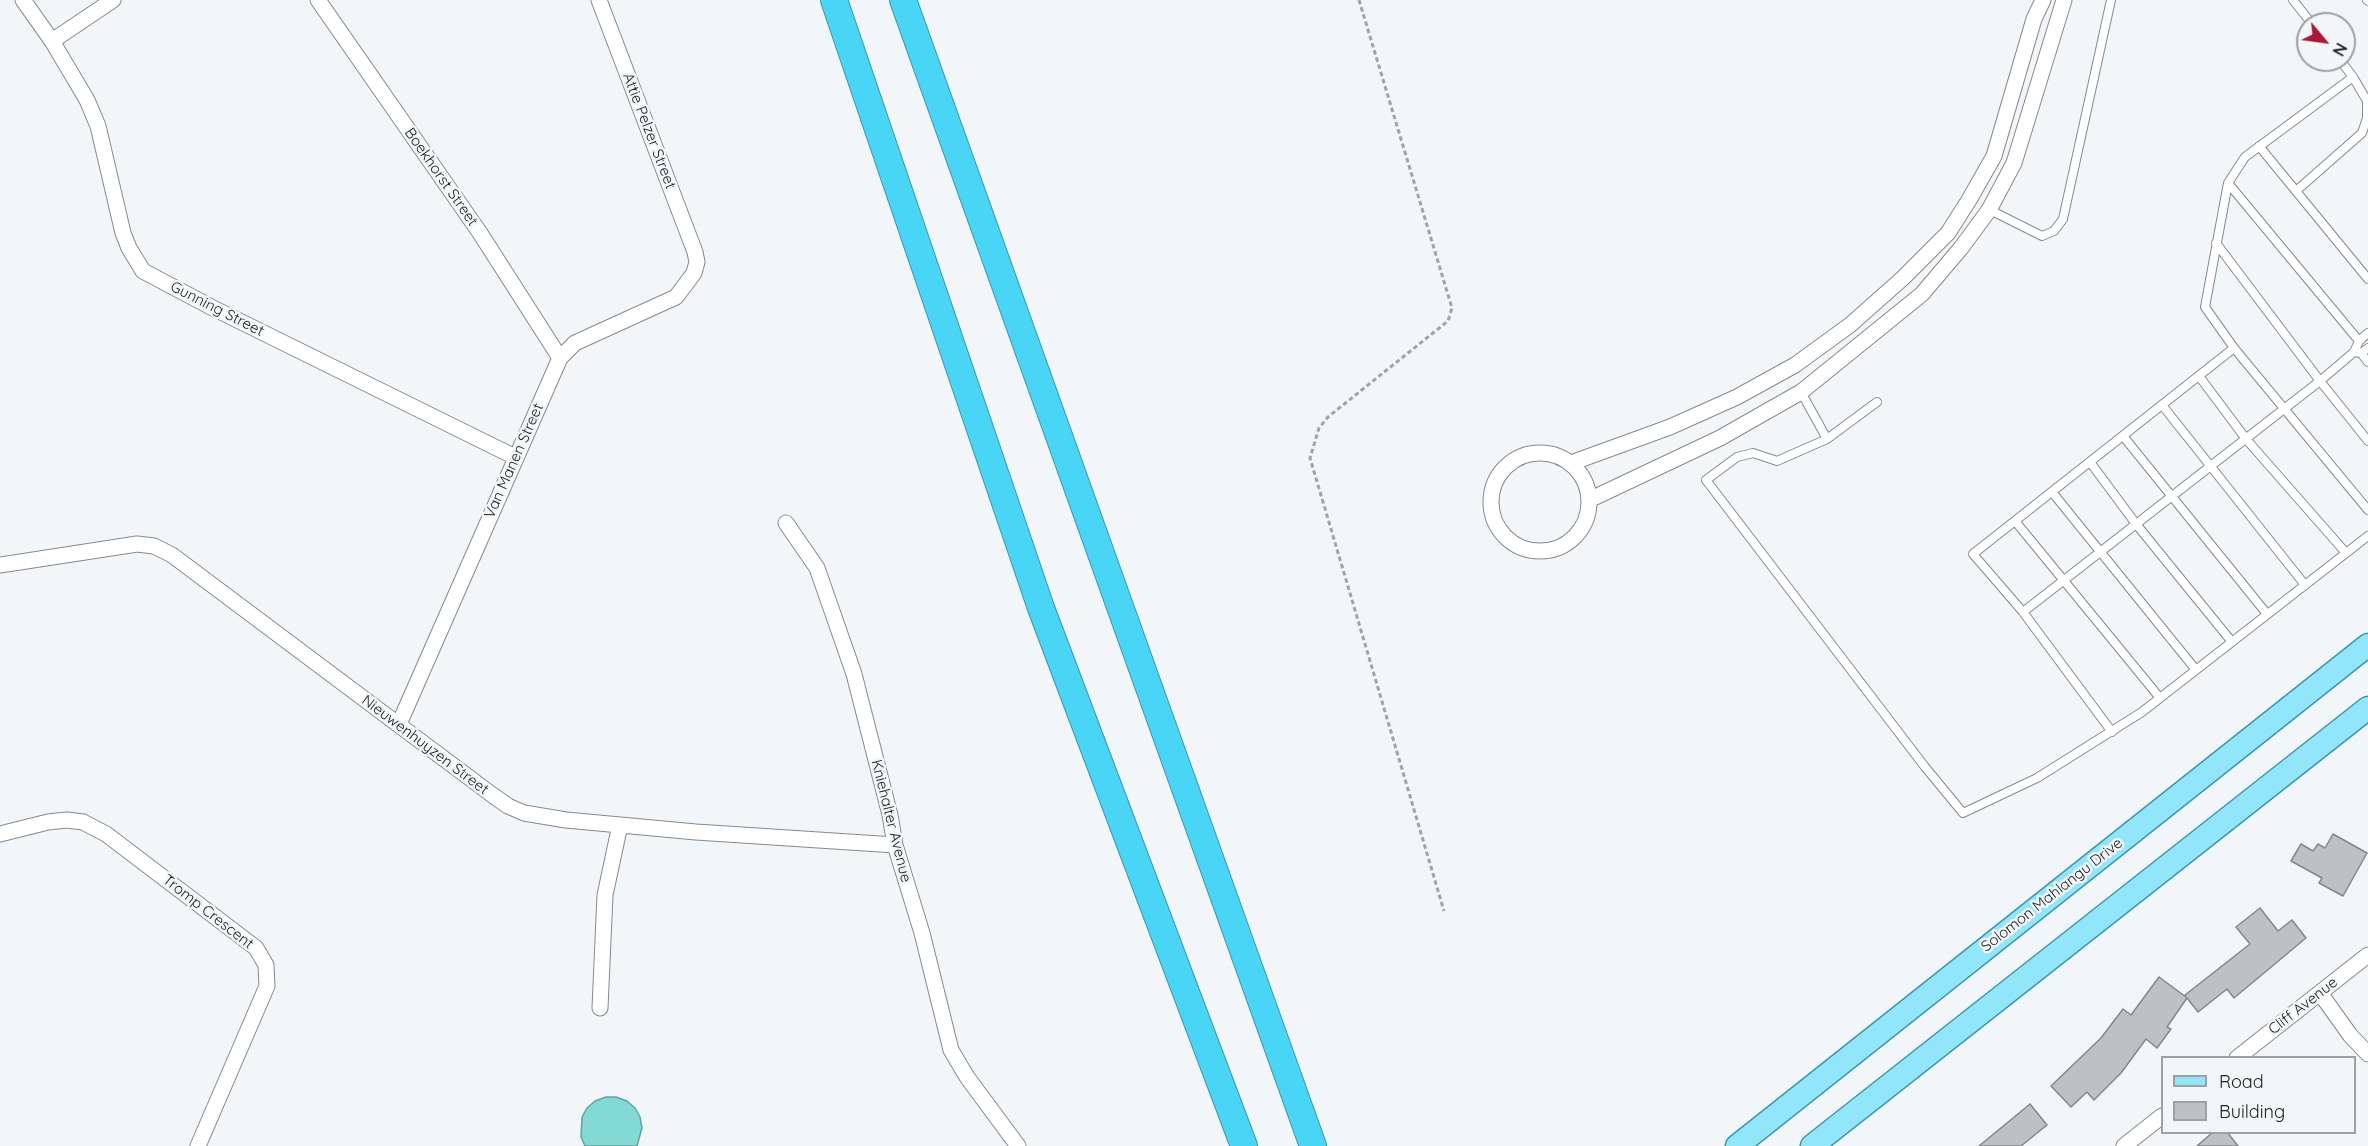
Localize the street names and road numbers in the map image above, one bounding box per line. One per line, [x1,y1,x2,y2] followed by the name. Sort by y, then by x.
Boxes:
[619,71,679,191] street label: Attie Pelzer Street
[400,124,482,230] street label: Boekhorst Street
[167,278,267,340] street label: Gunning Street
[481,401,547,521] street label: Van Manen Street
[358,691,492,799] street label: Nieuwenhuyzen Street
[867,758,915,884] street label: Kniehalter Avenue
[1978,834,2126,956] street label: Solomon Mahlangu Drive
[159,871,257,953] street label: Tromp Crescent
[2265,973,2341,1039] street label: Cliff Avenue

